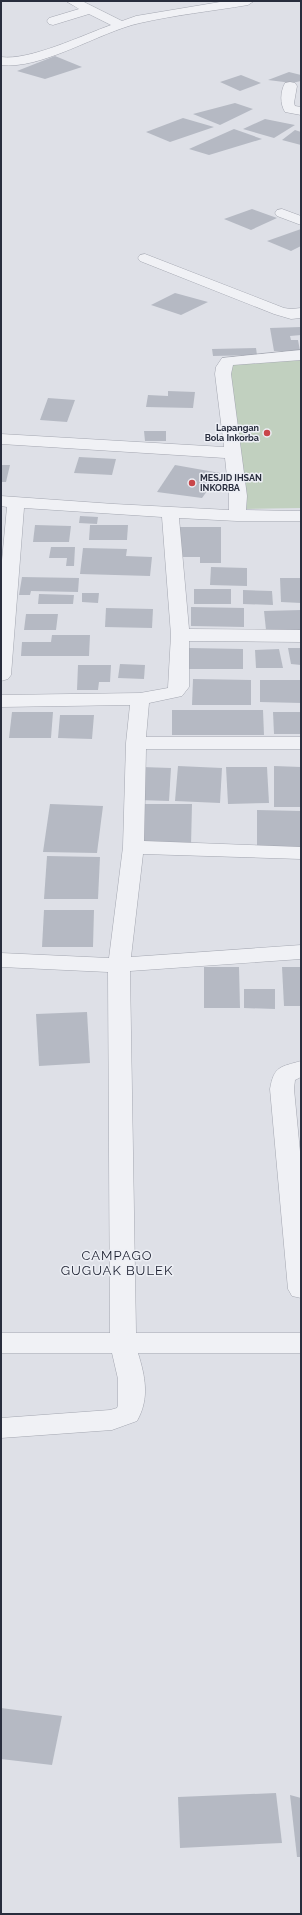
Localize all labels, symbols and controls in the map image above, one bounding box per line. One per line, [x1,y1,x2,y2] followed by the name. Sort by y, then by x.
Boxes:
[205,423,259,443] place label: Lapangan Bola Inkorba
[262,428,272,438] marker: Lapangan Bola Inkorba
[200,473,262,493] place label: MESJID IHSAN INKORBA
[187,478,197,488] marker: MESJID IHSAN INKORBA
[61,1248,173,1278] district label: CAMPAGO GUGUAK BULEK

